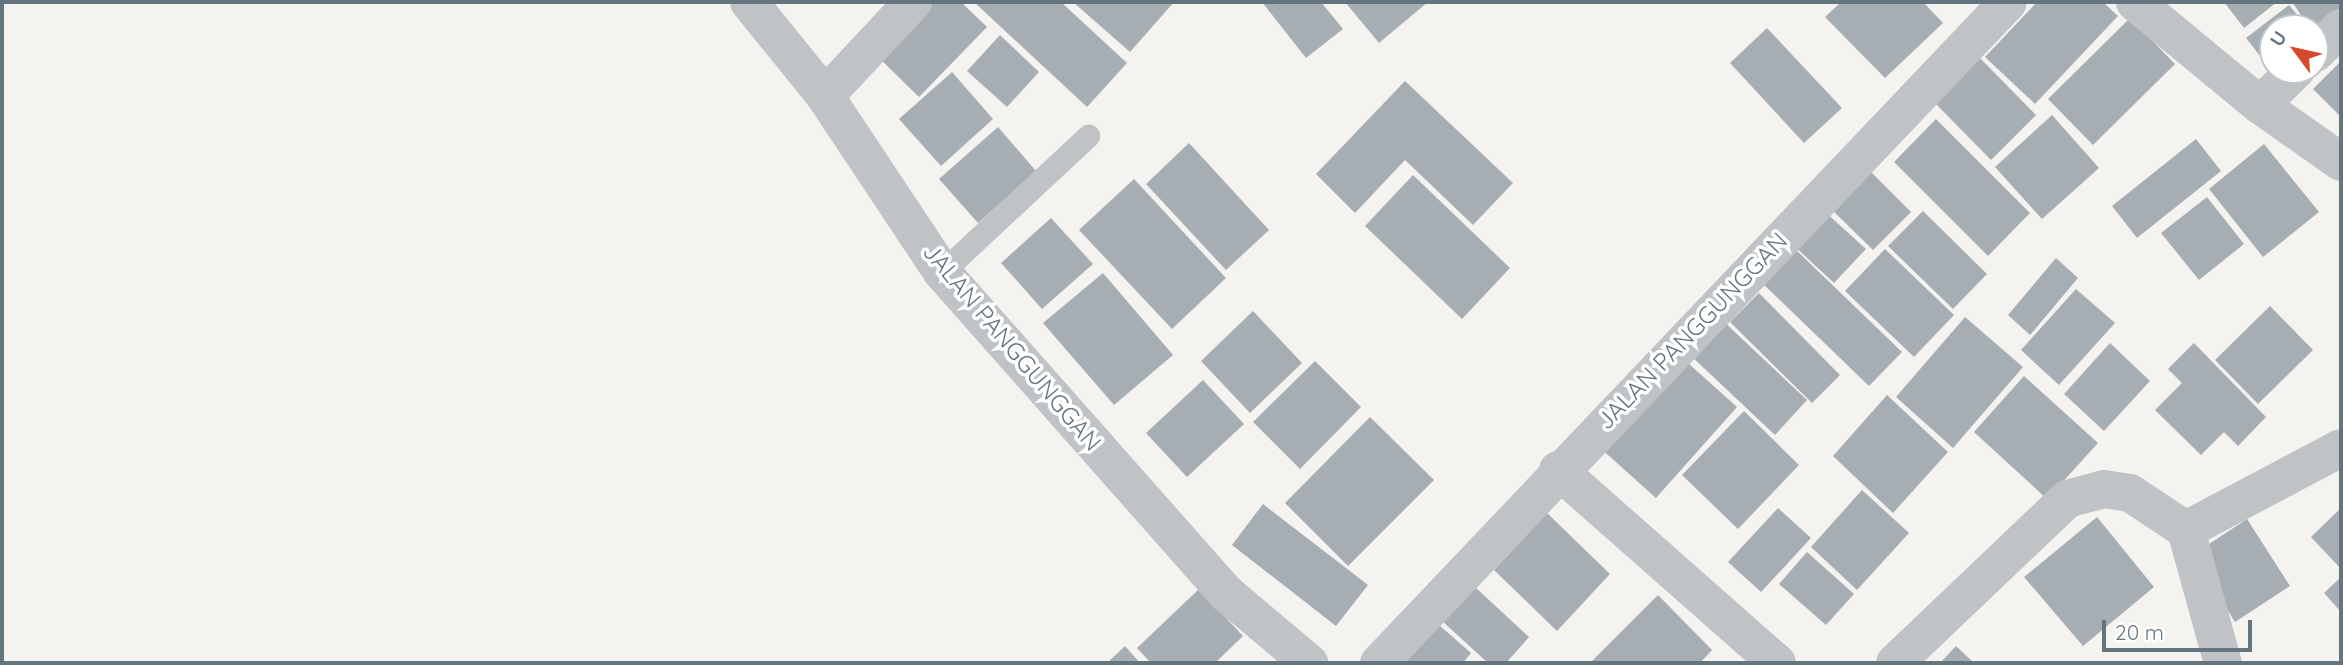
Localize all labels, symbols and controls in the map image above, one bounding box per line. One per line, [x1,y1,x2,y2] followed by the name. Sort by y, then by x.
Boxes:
[2259,14,2329,84] north arrow
[2264,26,2292,51] text: U
[1591,227,1793,435] street label: JALAN PANGGUNGGAN
[917,237,1107,457] street label: JALAN PANGGUNGGAN
[2105,606,2256,650] scale bar
[2115,619,2164,645] text: 20 m

